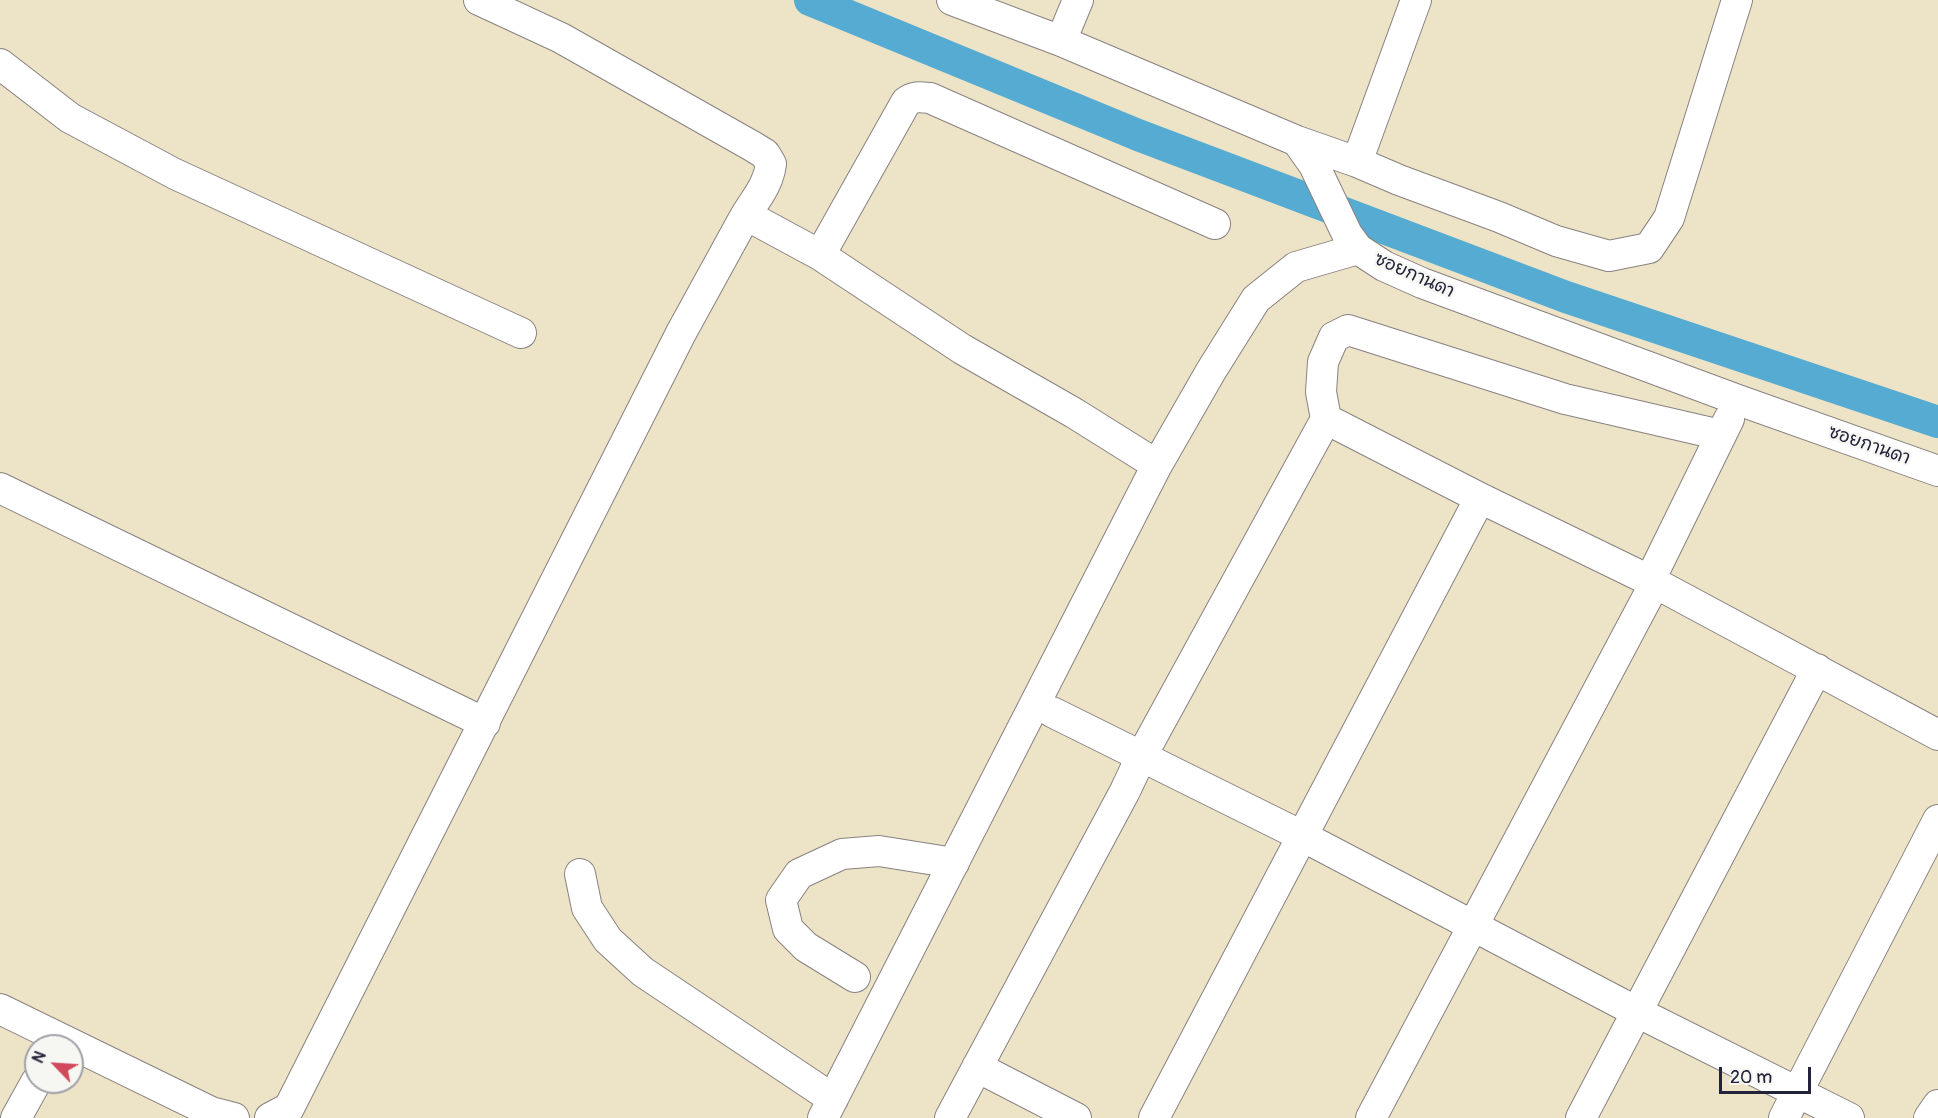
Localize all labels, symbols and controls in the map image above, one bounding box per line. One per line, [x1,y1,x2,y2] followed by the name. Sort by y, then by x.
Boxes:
[1371,249,1457,303] street label: ซอยกานดา
[1825,422,1913,470] street label: ซอยกานดา
[24,1034,84,1094] north arrow
[28,1048,51,1066] text: N
[1722,1055,1814,1093] scale bar
[1730,1066,1772,1089] text: 20 m

